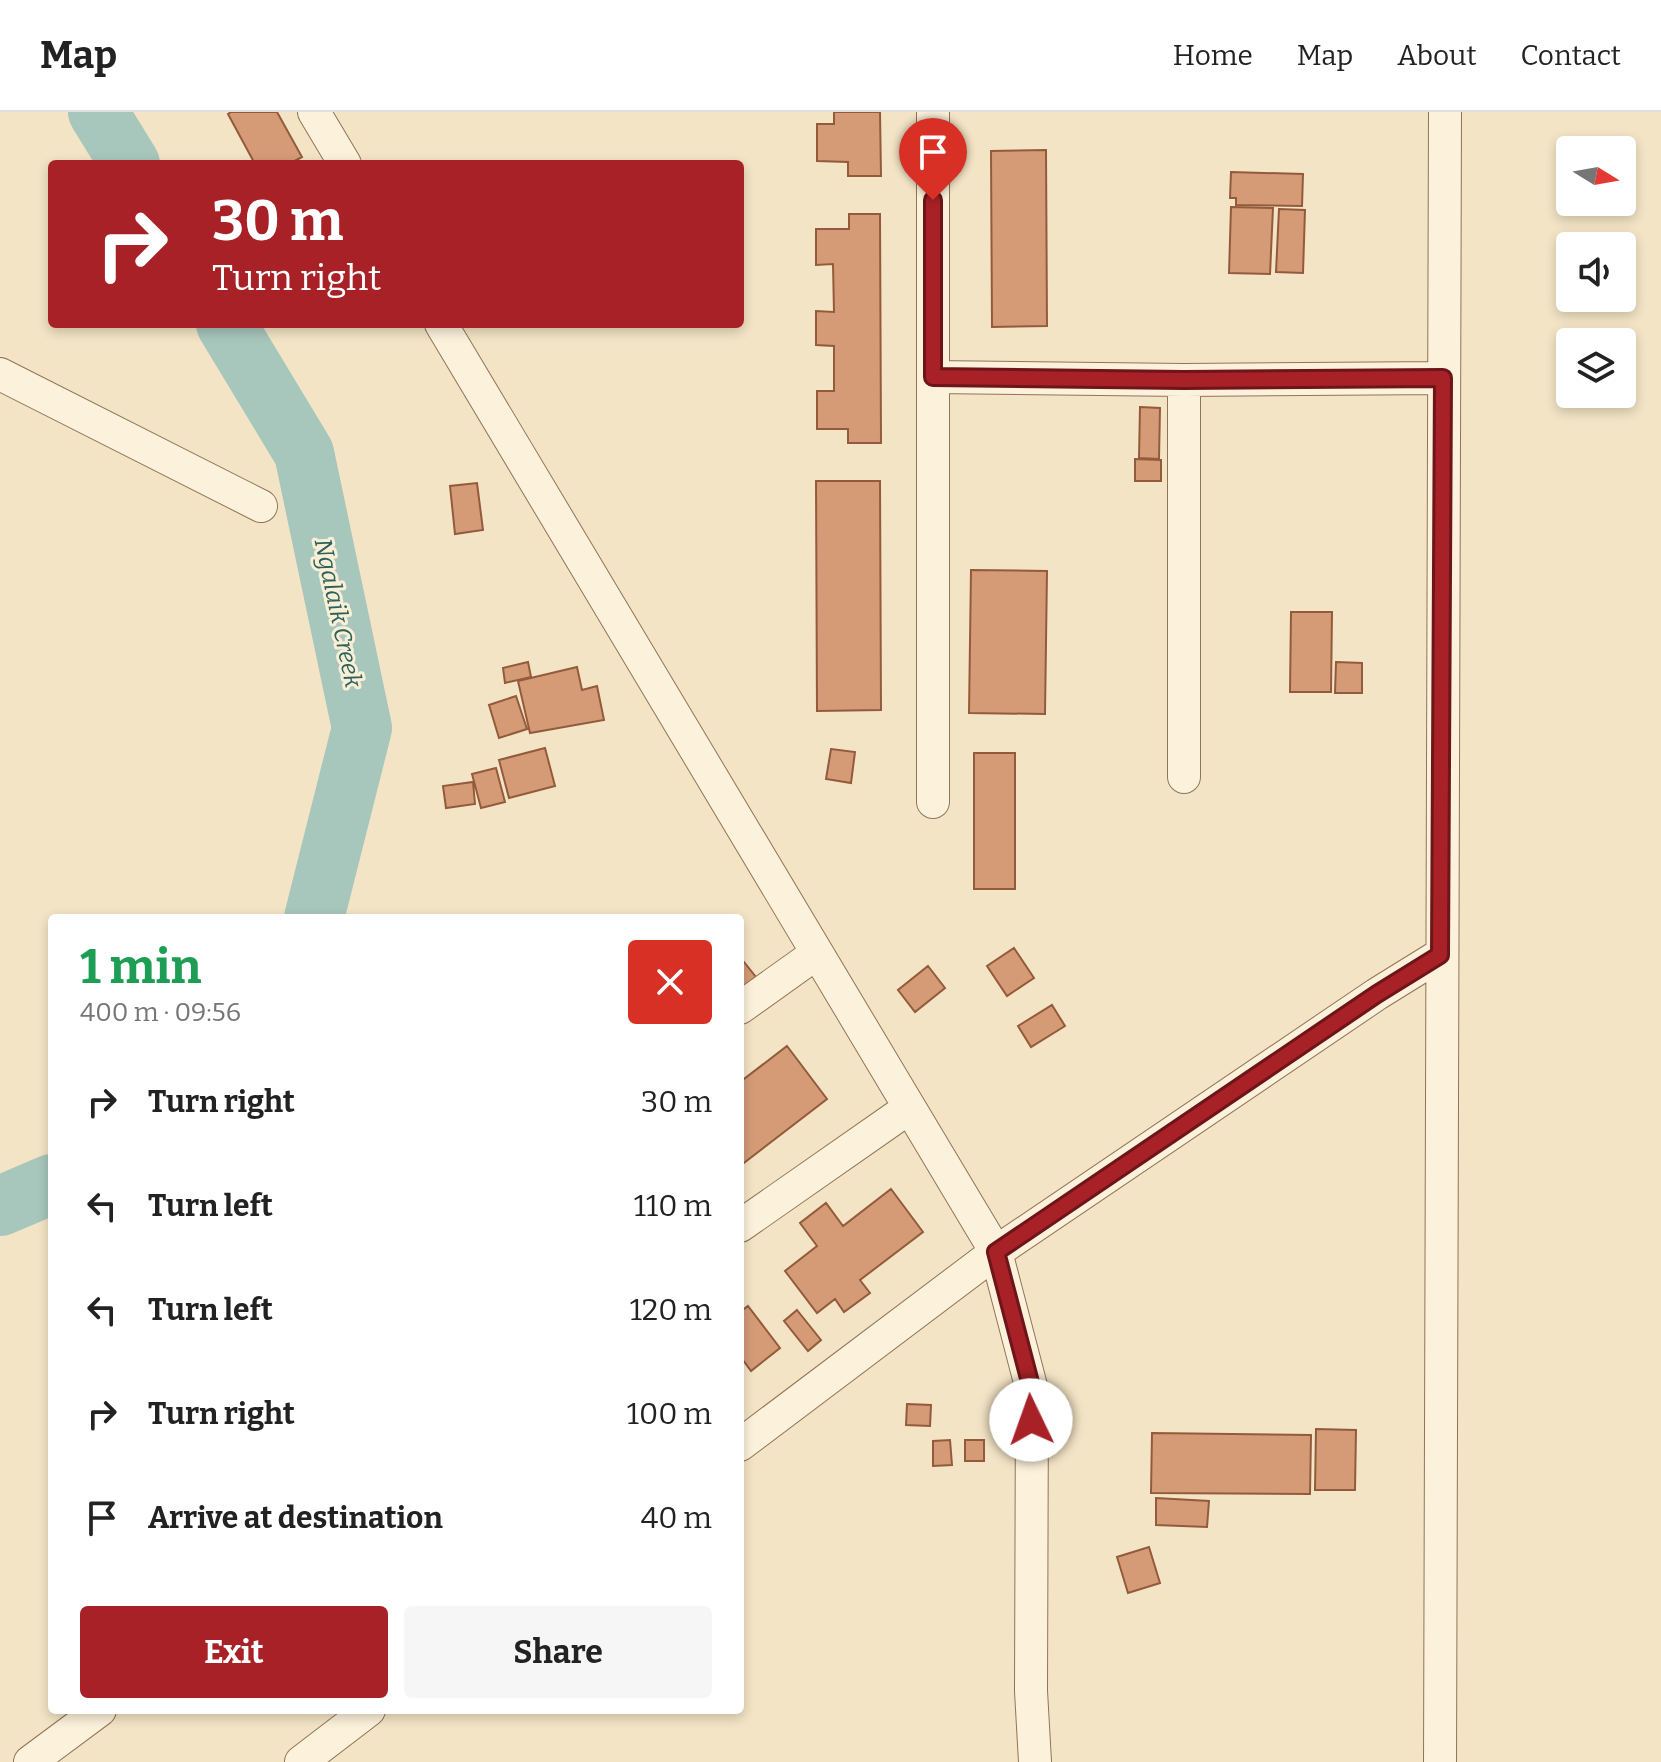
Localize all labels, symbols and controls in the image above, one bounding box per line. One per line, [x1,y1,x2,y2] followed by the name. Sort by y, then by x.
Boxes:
[40,32,117,78] text: Map
[1173,39,1253,72] text: Home
[1297,39,1353,72] text: Map
[1397,39,1477,72] text: About
[1521,39,1621,72] text: Contact
[899,118,967,200] pin
[911,130,955,174] icon: arrive
[1556,136,1636,216] north arrow
[1556,136,1636,408] map controls
[212,188,343,255] text: 30 m
[80,192,184,296] icon: right
[1556,232,1636,312] button: sound
[212,256,381,300] text: Turn right
[1556,328,1636,408] button: layers
[309,536,368,691] water label: Ngalaik Creek
[80,938,201,996] text: 1 min
[628,940,712,1024] button: close
[80,997,241,1028] text: 400 m · 09:56
[80,1080,124,1124] icon: right
[148,1084,295,1120] text: Turn right
[641,1084,712,1120] text: 30 m
[80,1184,124,1228] icon: left
[148,1188,273,1224] text: Turn left
[634,1188,712,1224] text: 110 m
[80,1288,124,1332] icon: left
[148,1292,273,1328] text: Turn left
[630,1292,712,1328] text: 120 m
[989,1378,1073,1462] position arrow
[80,1392,124,1436] icon: right
[148,1396,295,1432] text: Turn right
[627,1396,712,1432] text: 100 m
[80,1496,124,1540] icon: arrive
[148,1500,443,1536] text: Arrive at destination
[641,1500,712,1536] text: 40 m
[80,1606,388,1698] button: Exit
[404,1606,712,1698] button: Share

